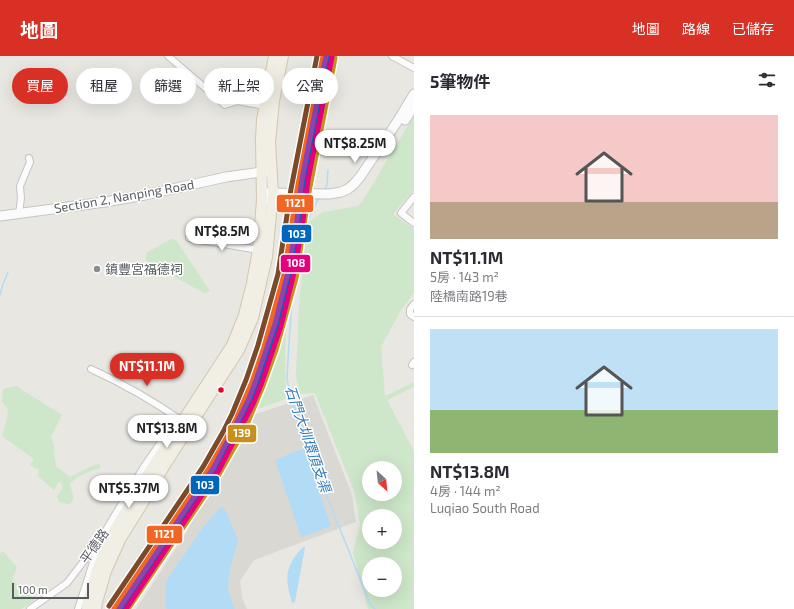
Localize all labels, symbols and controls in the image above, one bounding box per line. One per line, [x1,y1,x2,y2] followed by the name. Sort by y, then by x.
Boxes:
[20,18,58,41] text: 地圖
[632,20,660,37] text: 地圖
[682,20,710,37] text: 路線
[732,20,774,37] text: 已儲存
[12,68,68,104] chip: 買屋
[76,68,132,104] chip: 租屋
[140,68,196,104] chip: 篩選
[204,68,274,104] chip: 新上架
[282,68,338,104] chip: 公寓
[756,69,778,91] icon: filters
[430,71,490,91] text: 5筆物件
[314,130,396,164] pin: NT$8.25M
[324,135,386,151] text: NT$8.25M
[568,141,640,213] icon: home
[53,176,195,216] street label: Section 2, Nanping Road
[276,194,314,213] line badge: 1121
[285,196,305,209] text: 1121
[185,218,259,252] pin: NT$8.5M
[194,223,250,239] text: NT$8.5M
[281,224,312,243] line badge: 103
[288,227,306,240] text: 103
[430,247,503,267] text: NT$11.1M
[280,254,311,273] line badge: 108
[287,256,305,269] text: 108
[105,261,183,277] place label: 鎮豐宮福德祠
[92,264,102,274] marker: 鎮豐宮福德祠
[430,269,499,285] text: 5房 · 143 m²
[430,288,508,304] text: 陸橋南路19巷
[106,353,188,387] pin: NT$11.1M
[568,355,640,427] icon: home
[119,358,175,374] text: NT$11.1M
[282,383,335,496] water label: 石門大圳環頂支渠
[216,385,226,395] unlabelled marker
[126,415,208,449] pin: NT$13.8M
[137,420,197,436] text: NT$13.8M
[227,424,257,443] line badge: 139
[233,426,251,439] text: 139
[362,461,402,501] north arrow
[362,461,402,597] map controls
[430,461,510,481] text: NT$13.8M
[88,475,170,509] pin: NT$5.37M
[190,475,220,495] line badge: 103
[196,478,214,491] text: 103
[98,480,160,496] text: NT$5.37M
[430,483,501,499] text: 4房 · 144 m²
[430,500,540,516] text: Luqiao South Road
[362,509,402,549] button: +
[76,525,112,567] street label: 平德路
[146,525,183,544] line badge: 1121
[154,527,174,540] text: 1121
[362,557,402,597] button: −
[12,581,89,600] scale bar
[18,583,48,596] text: 100 m

